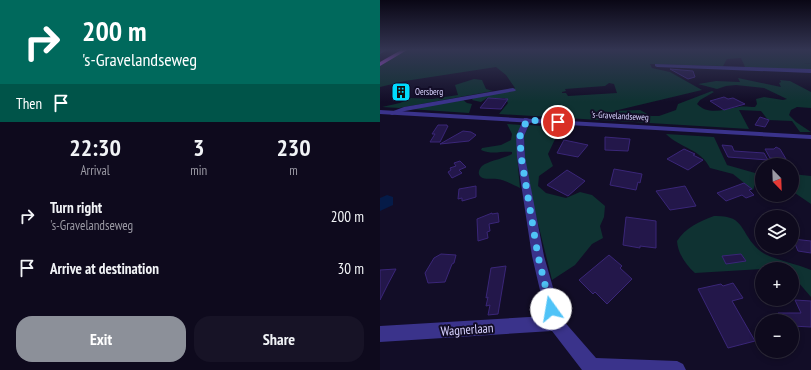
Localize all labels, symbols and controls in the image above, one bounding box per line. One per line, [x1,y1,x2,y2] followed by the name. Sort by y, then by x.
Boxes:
[82,12,146,49] text: 200 m
[16,16,68,68] icon: right
[82,48,197,71] text: 's-Gravelandseweg
[390,81,412,103] building icon: Oersberg
[415,86,443,97] place label: Oersberg
[50,92,72,114] icon: arrive
[16,94,42,113] text: Then
[541,105,575,139] pin
[591,109,649,123] street label: 's-Gravelandseweg
[547,111,569,133] icon: arrive
[69,132,121,163] text: 22:30
[193,132,204,163] text: 3
[276,132,311,163] text: 230
[755,158,799,202] north arrow
[755,158,799,358] map controls
[80,162,110,179] text: Arrival
[190,162,207,179] text: min
[289,162,298,179] text: m
[50,198,102,217] text: Turn right
[16,205,38,227] icon: right
[331,207,364,226] text: 200 m
[755,210,799,254] button: layers
[50,217,133,234] text: 's-Gravelandseweg
[16,257,38,279] icon: arrive
[50,259,159,278] text: Arrive at destination
[338,259,364,278] text: 30 m
[755,262,799,306] button: +
[530,288,572,330] position arrow
[755,314,799,358] button: −
[16,316,186,362] button: Exit
[194,316,364,362] button: Share
[440,319,494,340] street label: Wagnerlaan

